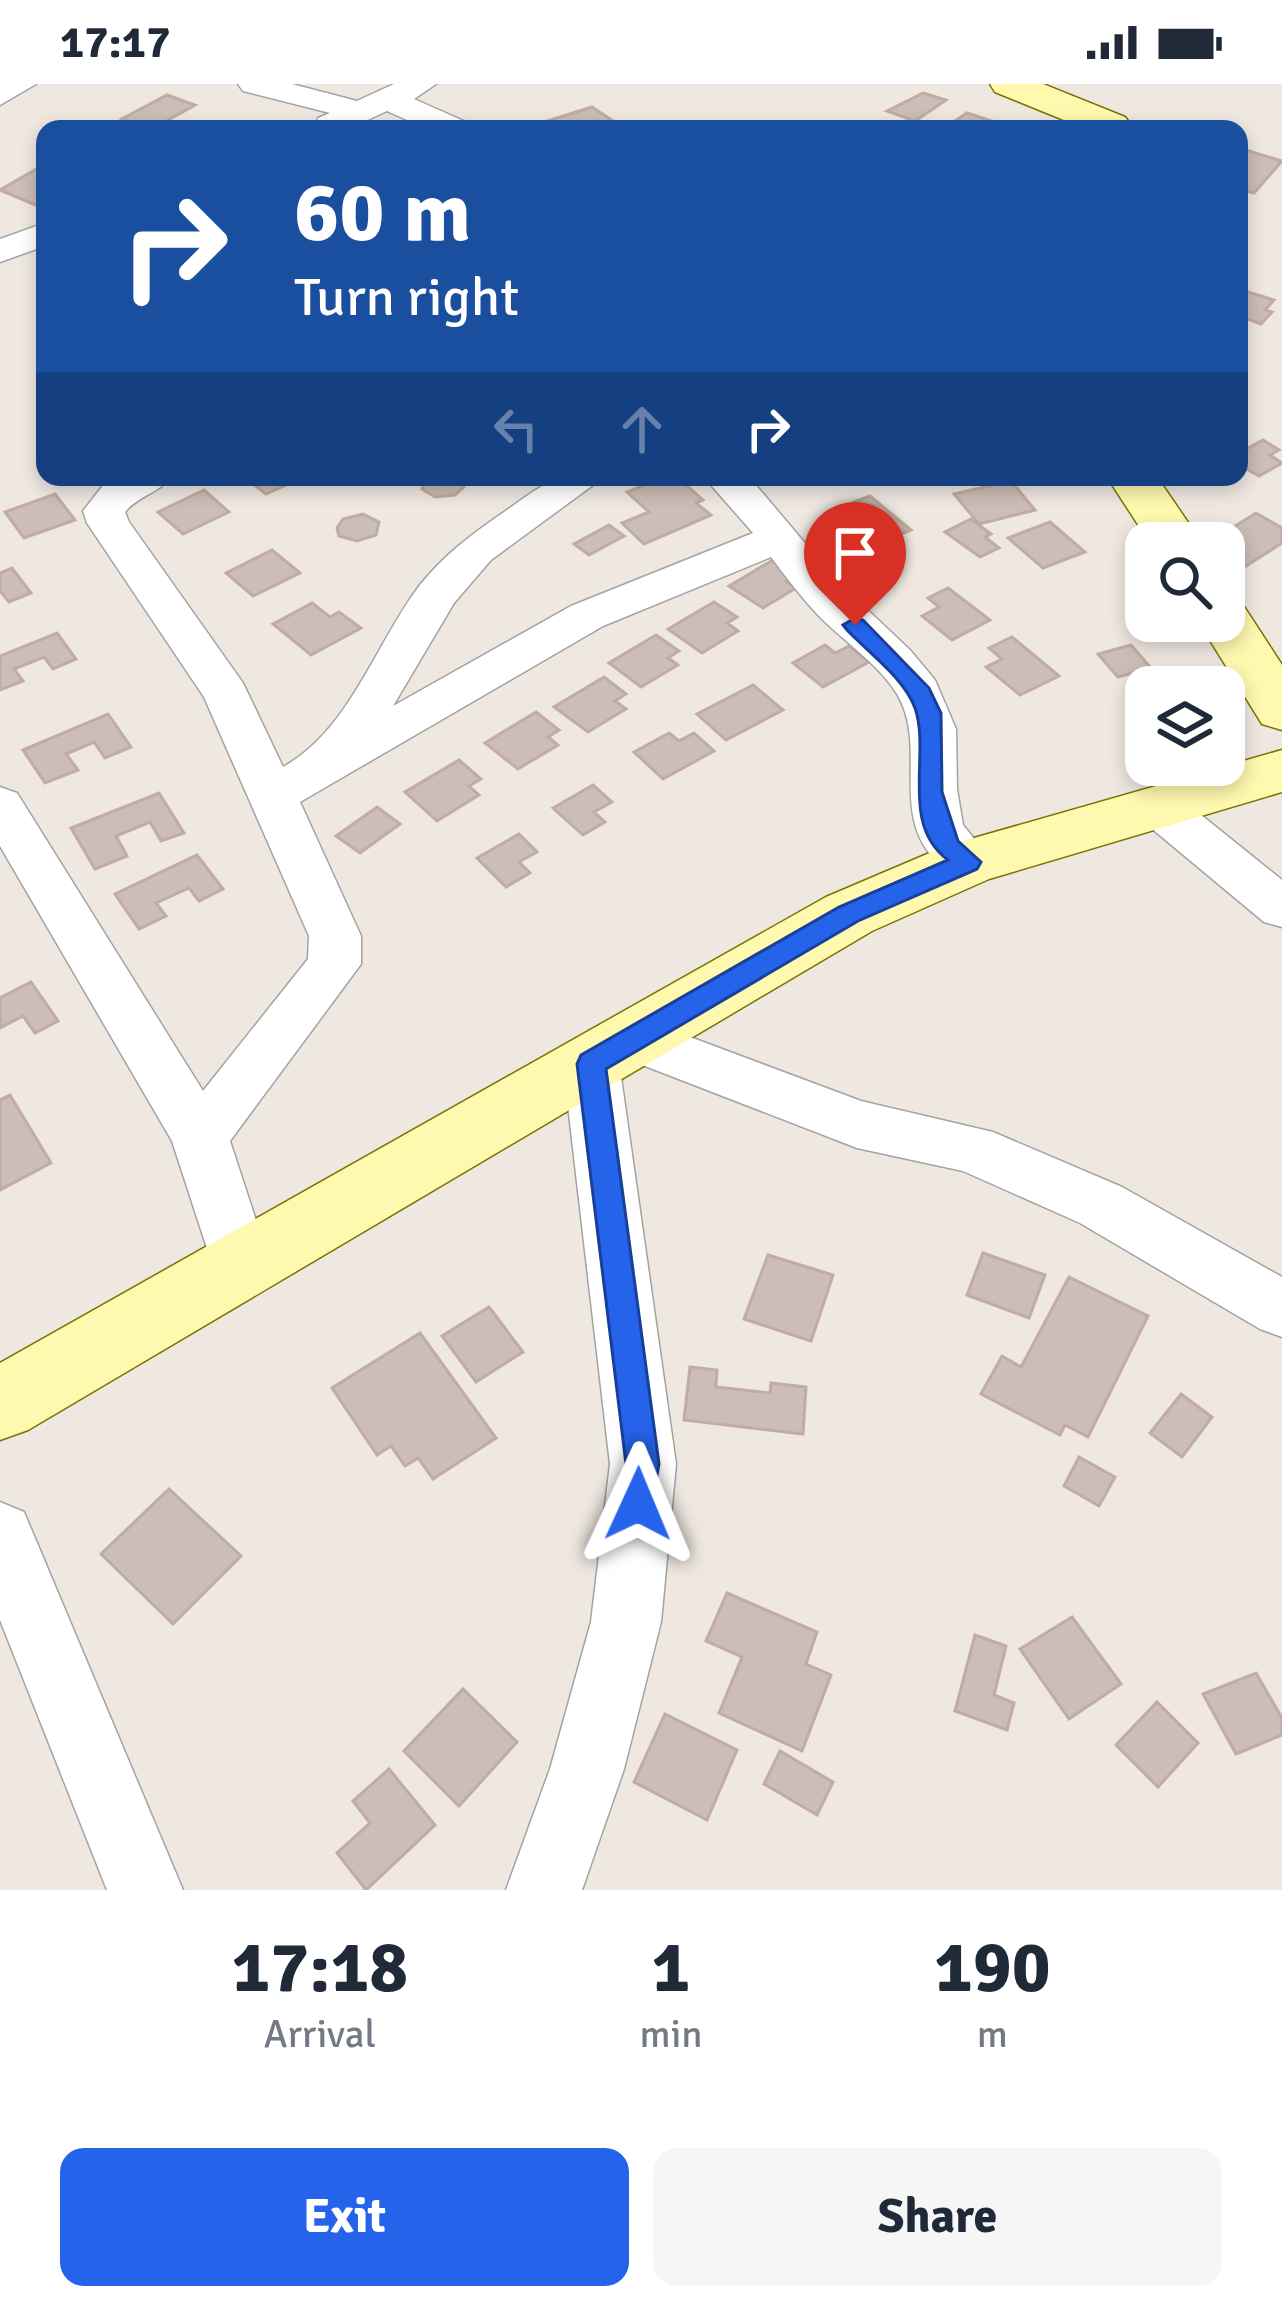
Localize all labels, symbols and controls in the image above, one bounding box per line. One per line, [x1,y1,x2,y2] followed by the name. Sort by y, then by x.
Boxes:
[60,15,170,70] text: 17:17
[294,161,471,265] text: 60 m
[96,168,252,324] icon: right
[294,264,519,331] text: Turn right
[483,396,549,462] icon: left
[609,396,675,462] icon: ahead
[735,396,801,462] icon: right
[804,502,906,625] pin
[822,520,888,586] icon: arrive
[1125,522,1245,786] map controls
[1125,522,1245,642] button: search
[1125,666,1245,786] button: layers
[575,1441,701,1567] position arrow
[231,1923,408,2012] text: 17:18
[652,1923,690,2012] text: 1
[934,1923,1051,2012] text: 190
[264,2010,376,2058] text: Arrival
[640,2010,703,2058] text: min
[977,2010,1008,2058] text: m
[60,2148,629,2286] button: Exit
[653,2148,1222,2286] button: Share

